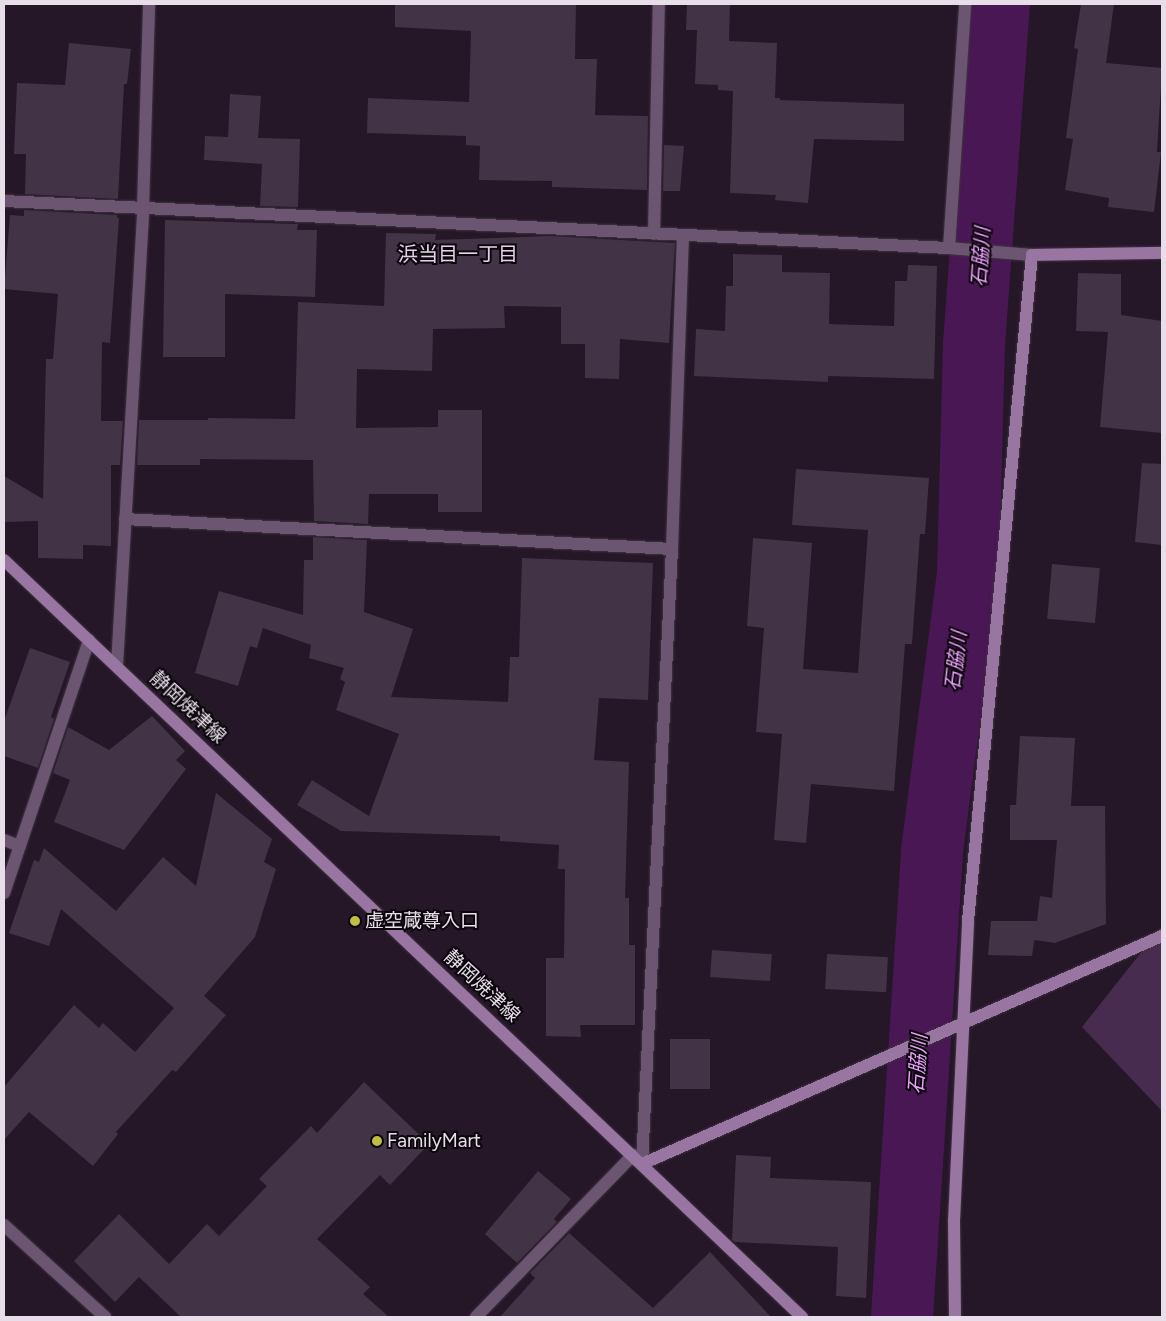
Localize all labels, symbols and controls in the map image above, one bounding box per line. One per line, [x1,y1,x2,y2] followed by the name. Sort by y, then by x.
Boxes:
[967,226,995,288] water label: 石脇川
[398,242,518,266] district label: 浜当目一丁目
[940,630,972,692] water label: 石脇川
[145,666,231,748] street label: 静岡焼津線
[365,910,479,932] place label: 虚空蔵尊入口
[349,915,361,927] marker: 虚空蔵尊入口
[439,945,525,1027] street label: 静岡焼津線
[904,1033,932,1095] water label: 石脇川
[387,1130,481,1152] place label: FamilyMart
[371,1135,383,1147] marker: FamilyMart

